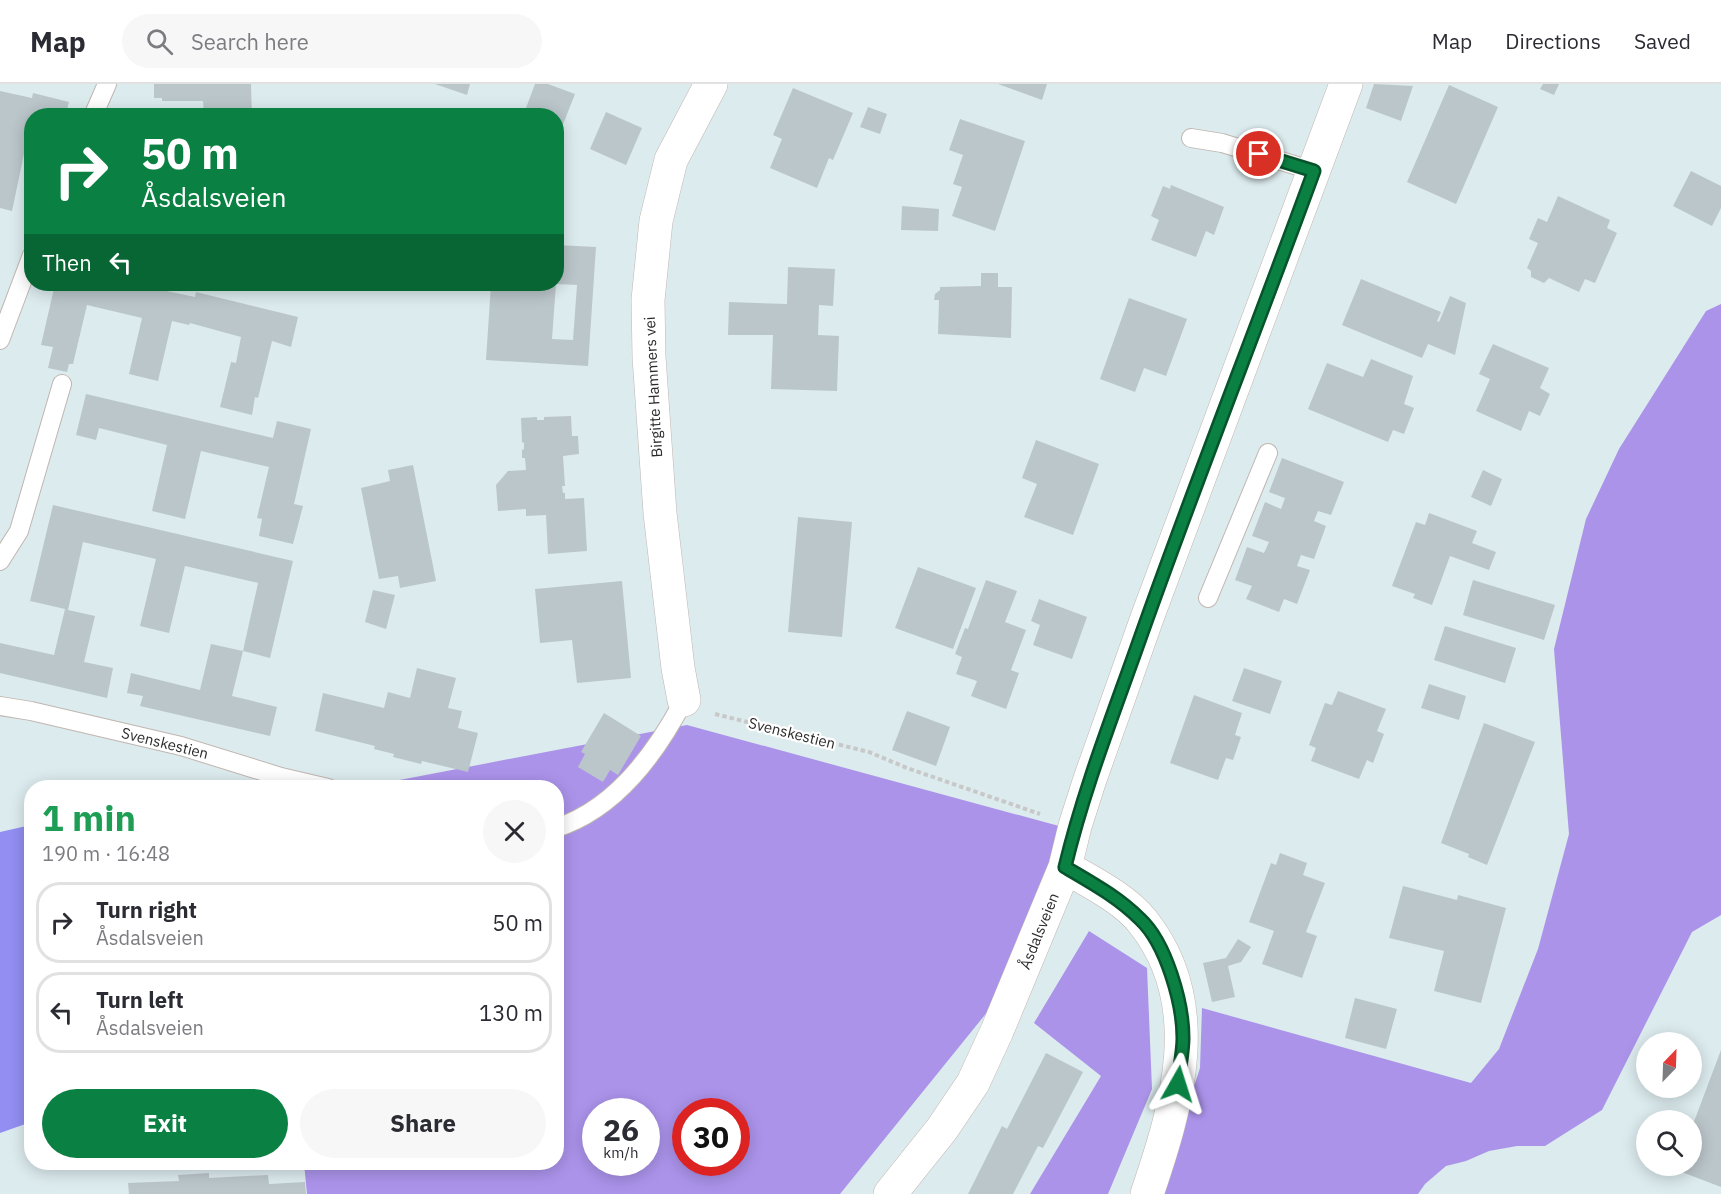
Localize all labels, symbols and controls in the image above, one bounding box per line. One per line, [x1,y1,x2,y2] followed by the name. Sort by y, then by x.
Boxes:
[122,14,542,68] search box
[30,23,86,60] text: Map
[143,25,176,58] icon: search
[191,27,309,56] text: Search here
[1432,27,1472,55] text: Map
[1505,27,1601,55] text: Directions
[1634,27,1691,55] text: Saved
[141,126,239,181] text: 50 m
[1233,128,1284,179] pin
[42,132,120,210] icon: right
[1242,137,1275,170] icon: arrive
[141,179,286,214] text: Åsdalsveien
[104,246,137,279] icon: left
[42,248,92,277] text: Then
[640,316,666,458] street label: Birgitte Hammers vei
[747,713,837,753] street label: Svenskestien
[120,723,210,763] street label: Svenskestien
[42,794,136,841] text: 1 min
[483,800,546,863] button: close
[42,840,170,867] text: 190 m · 16:48
[1015,890,1063,972] street label: Åsdalsveien
[96,895,197,924] text: Turn right
[45,906,78,939] icon: right
[492,908,543,937] text: 50 m
[96,924,204,951] text: Åsdalsveien
[96,985,184,1014] text: Turn left
[45,996,78,1029] icon: left
[479,998,543,1027] text: 130 m
[96,1014,204,1041] text: Åsdalsveien
[1636,1032,1702,1098] north arrow
[1636,1032,1702,1176] map controls
[1146,1052,1210,1116] position arrow
[42,1089,288,1158] button: Exit
[300,1089,546,1158] button: Share
[672,1098,750,1176] speed limit sign: 30
[603,1110,639,1149] text: 26
[1636,1110,1702,1176] button: search
[603,1143,639,1162] text: km/h

